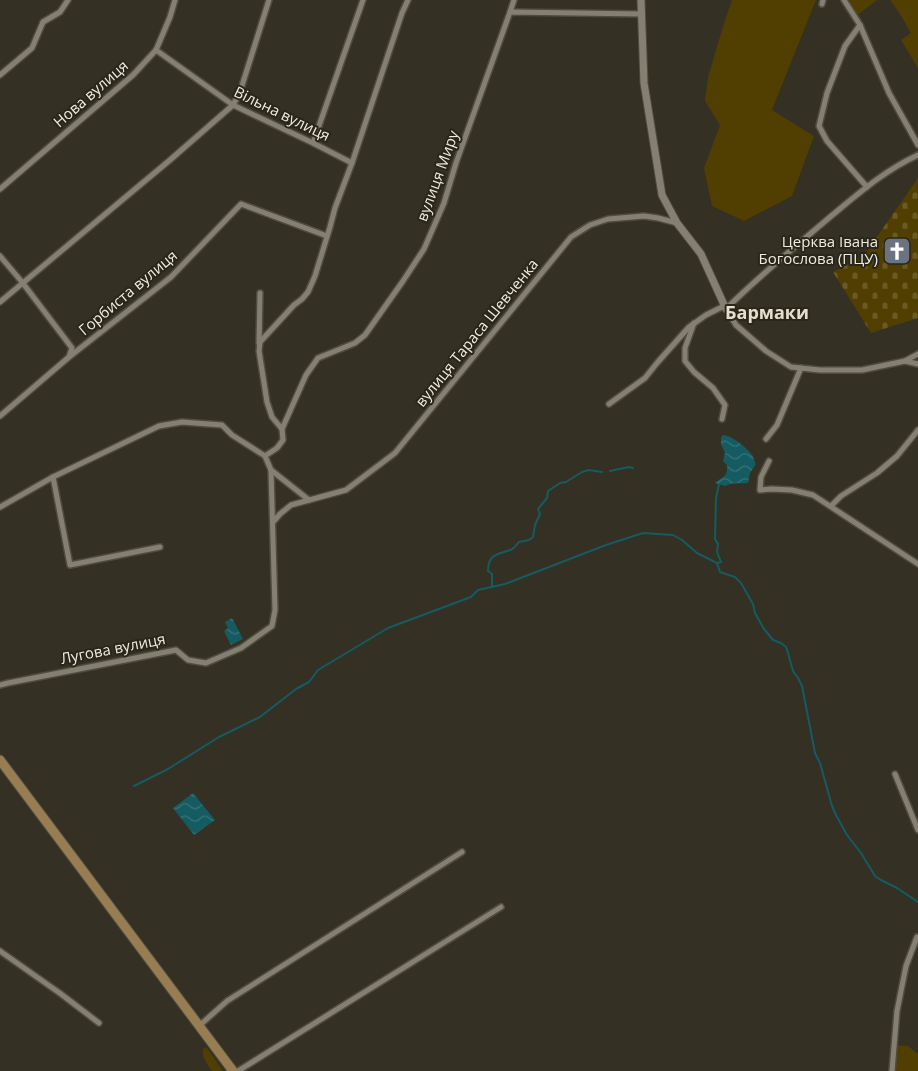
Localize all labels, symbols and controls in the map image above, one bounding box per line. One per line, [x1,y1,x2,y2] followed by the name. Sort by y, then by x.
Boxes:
[49,55,132,131] street label: Нова вулиця
[231,81,334,145] street label: Вільна вулиця
[411,127,463,224] street label: вулиця Миру
[759,231,878,268] place label: Церква Івана Богослова (ПЦУ)
[882,236,912,266] church icon: Церква Івана Богослова (ПЦУ)
[74,245,181,339] street label: Горбиста вулиця
[410,254,542,411] street label: вулиця Тараса Шевченка
[725,300,809,324] district label: Бармаки
[59,628,167,668] street label: Лугова вулиця

